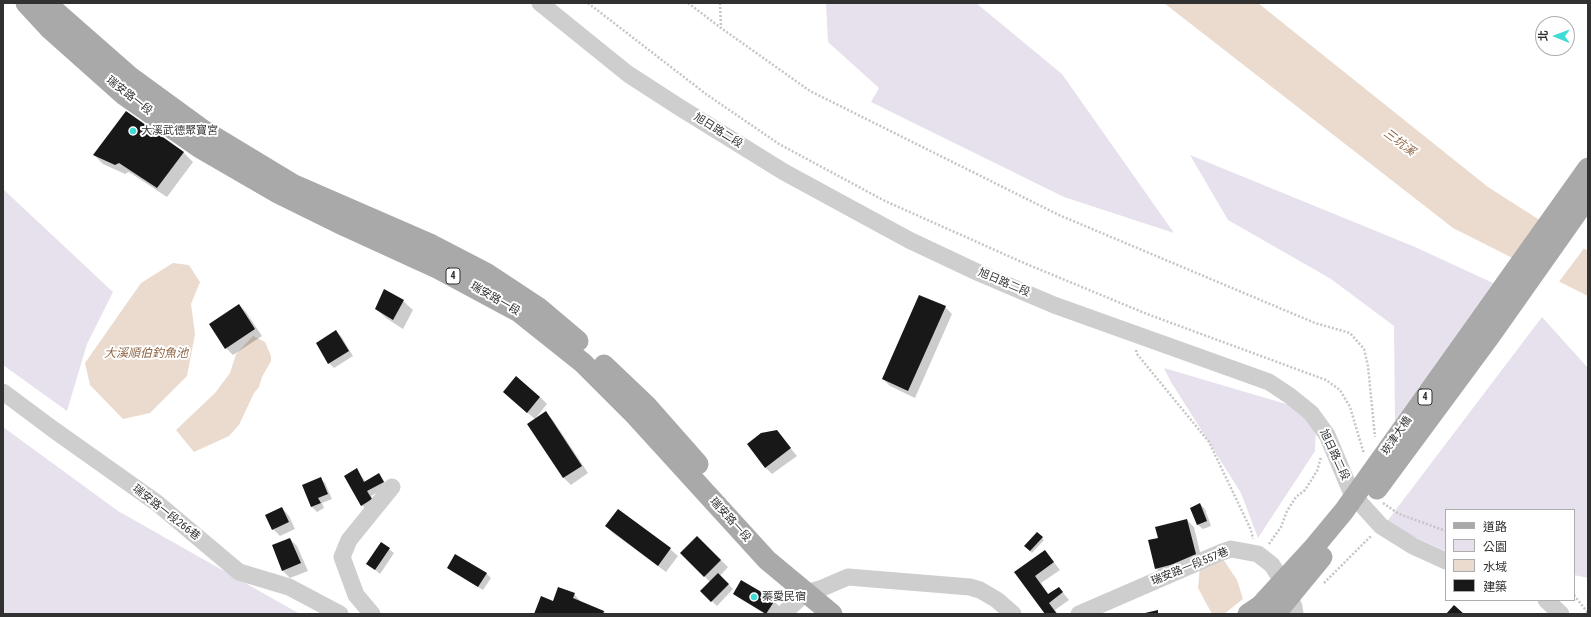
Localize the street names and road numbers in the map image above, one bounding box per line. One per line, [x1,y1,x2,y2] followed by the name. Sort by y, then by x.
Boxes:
[103,74,155,118] street label: 瑞安路一段
[691,111,745,151] street label: 旭日路二段
[976,266,1032,300] street label: 旭日路二段
[446,268,460,284] road number: 4
[468,280,522,318] street label: 瑞安路一段
[1418,389,1432,405] road number: 4
[1379,414,1415,458] street label: 崁津大橋
[1316,427,1352,483] street label: 旭日路二段
[130,482,202,544] street label: 瑞安路一段266巷
[707,495,753,545] street label: 瑞安路一段
[1149,545,1231,589] street label: 瑞安路一段557巷

